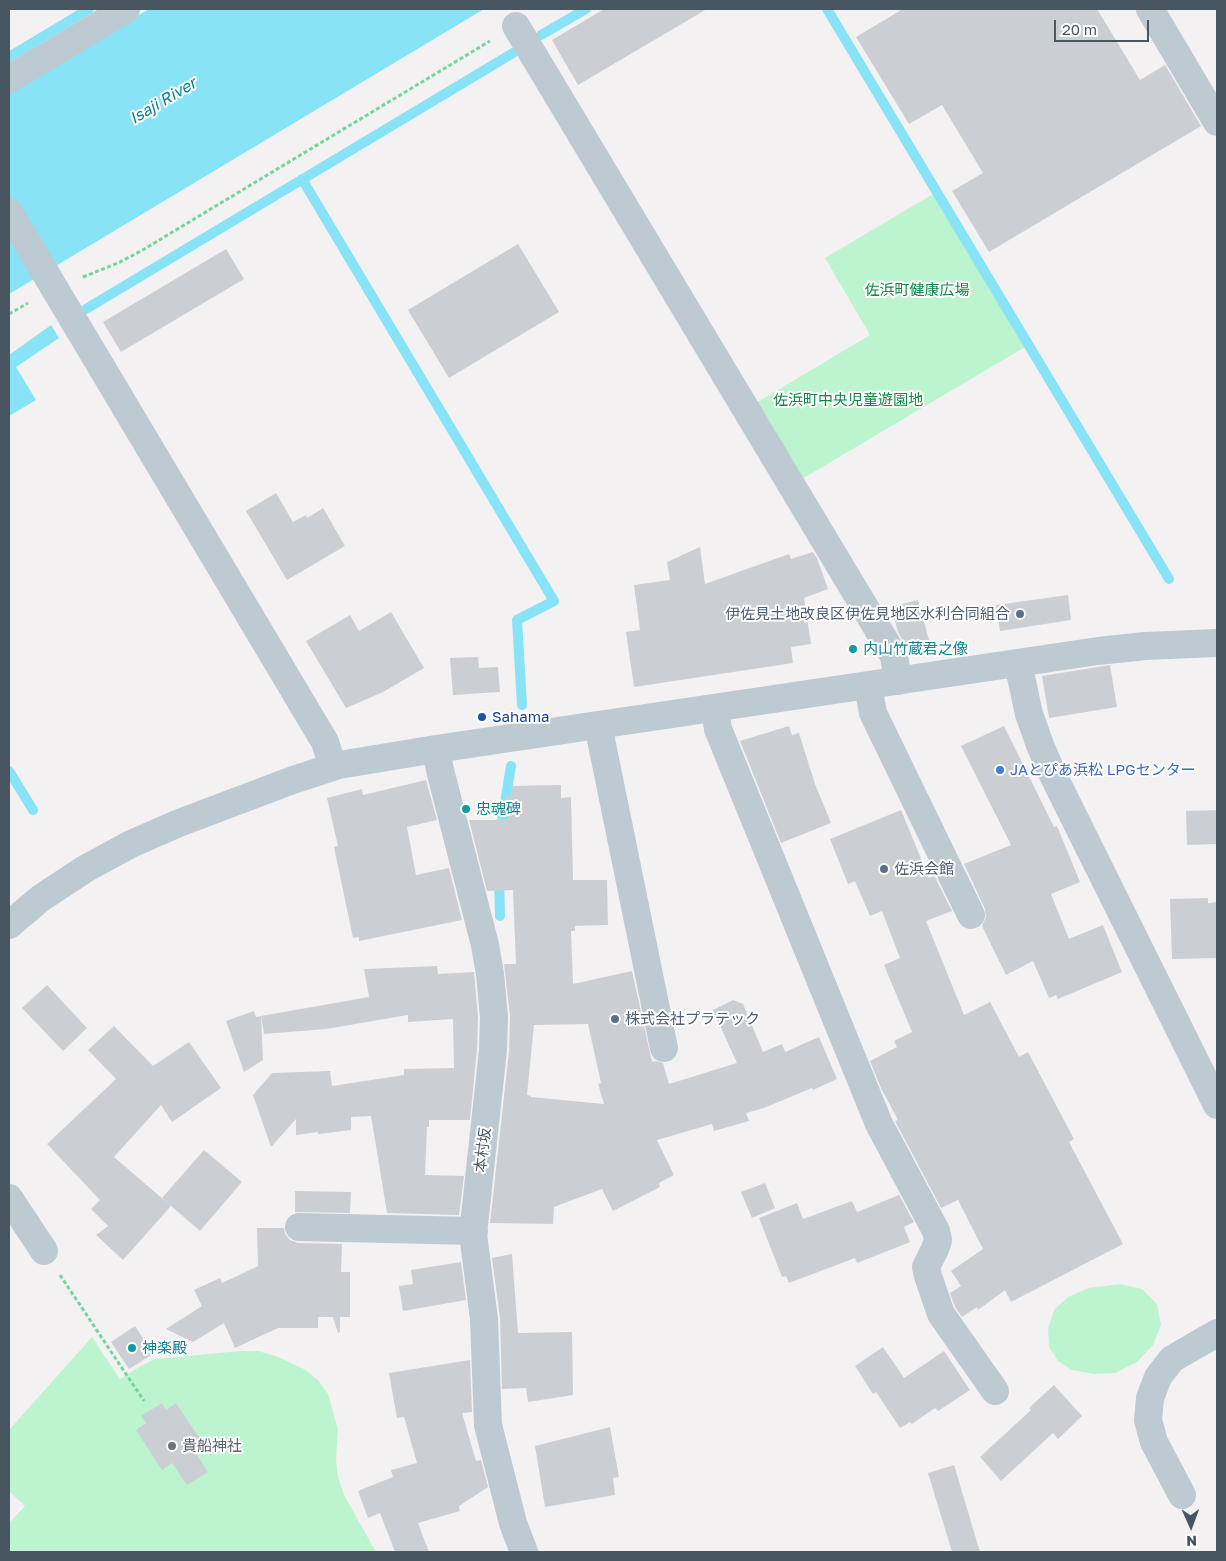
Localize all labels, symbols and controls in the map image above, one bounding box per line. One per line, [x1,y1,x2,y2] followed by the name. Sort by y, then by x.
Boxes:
[1056,10,1151,42] scale bar
[1062,20,1097,38] text: 20 m
[126,74,200,128] water label: Isaji River
[865,281,969,299] park label: 佐浜町健康広場
[773,391,923,409] park label: 佐浜町中央児童遊園地
[725,605,1010,623] place label: 伊佐見土地改良区伊佐見地区水利合同組合
[1014,608,1026,620] marker: 伊佐見土地改良区伊佐見地区水利合同組合
[863,640,968,658] place label: 内山竹蔵君之像
[847,643,859,655] marker: 内山竹蔵君之像
[492,708,550,726] place label: Sahama
[476,711,488,723] marker: Sahama
[1010,761,1196,779] place label: JAとぴあ浜松 LPGセンター
[994,764,1006,776] marker: JAとぴあ浜松 LPGセンター
[476,800,521,818] place label: 忠魂碑
[460,803,472,815] marker: 忠魂碑
[894,860,954,878] place label: 佐浜会館
[878,863,890,875] marker: 佐浜会館
[625,1010,760,1028] place label: 株式会社プラテック
[609,1013,621,1025] marker: 株式会社プラテック
[471,1127,495,1173] street label: 本村坂
[142,1339,187,1357] place label: 神楽殿
[126,1342,138,1354] marker: 神楽殿
[182,1437,242,1455] place label: 貴船神社
[166,1440,178,1452] marker: 貴船神社
[1166,1501,1216,1551] north arrow
[1186,1533,1197,1550] text: N

